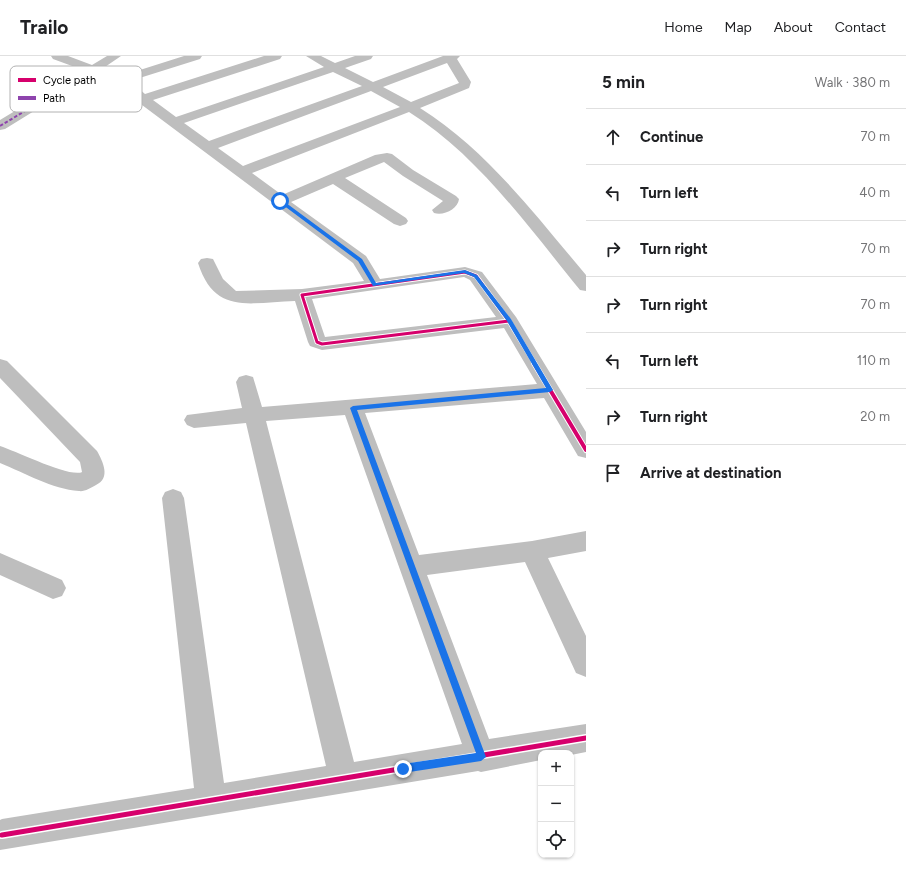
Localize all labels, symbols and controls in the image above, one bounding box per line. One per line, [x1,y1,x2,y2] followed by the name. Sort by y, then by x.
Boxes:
[20,16,68,39] text: Trailo
[664,19,703,36] text: Home
[725,19,752,36] text: Map
[774,19,813,36] text: About
[835,19,886,36] text: Contact
[10,66,142,112] legend
[602,72,645,92] text: 5 min
[43,74,96,87] text: Cycle path
[815,75,890,90] text: Walk · 380 m
[43,92,65,105] text: Path
[602,126,624,148] icon: ahead
[640,128,703,146] text: Continue
[860,129,890,144] text: 70 m
[602,182,624,204] icon: left
[640,184,698,202] text: Turn left
[859,185,890,200] text: 40 m
[271,192,289,210] route start
[602,238,624,260] icon: right
[640,240,708,258] text: Turn right
[860,241,890,256] text: 70 m
[602,294,624,316] icon: right
[640,296,708,314] text: Turn right
[860,297,890,312] text: 70 m
[602,350,624,372] icon: left
[640,352,698,370] text: Turn left
[857,353,890,368] text: 110 m
[602,406,624,428] icon: right
[640,408,708,426] text: Turn right
[860,409,890,424] text: 20 m
[602,462,624,484] icon: arrive
[640,464,781,482] text: Arrive at destination
[538,750,574,858] map controls
[538,750,574,786] button: +
[394,760,412,778] route end
[538,786,574,822] button: −
[538,822,574,858] button: locate

